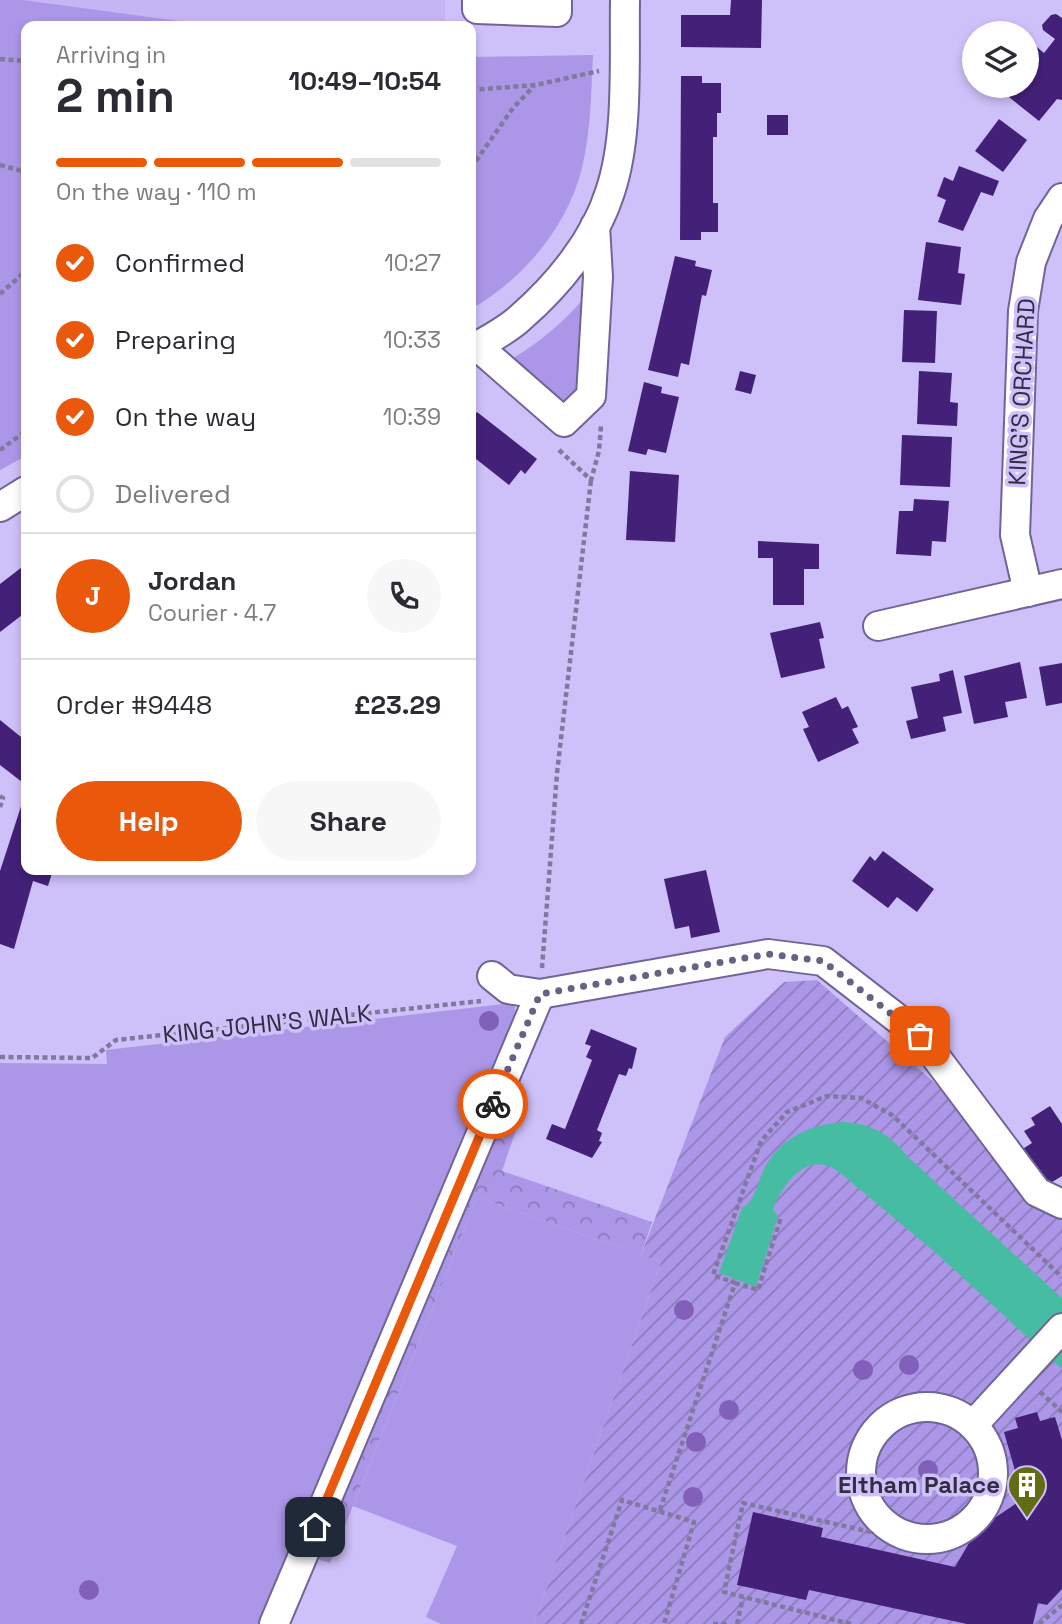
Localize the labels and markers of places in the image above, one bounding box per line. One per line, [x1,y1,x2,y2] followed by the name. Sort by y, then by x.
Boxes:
[890,1006,950,1066] pin
[1006,1464,1048,1519] building icon: Eltham Palace
[838,1469,1000,1500] place label: Eltham Palace
[285,1497,345,1557] pin

